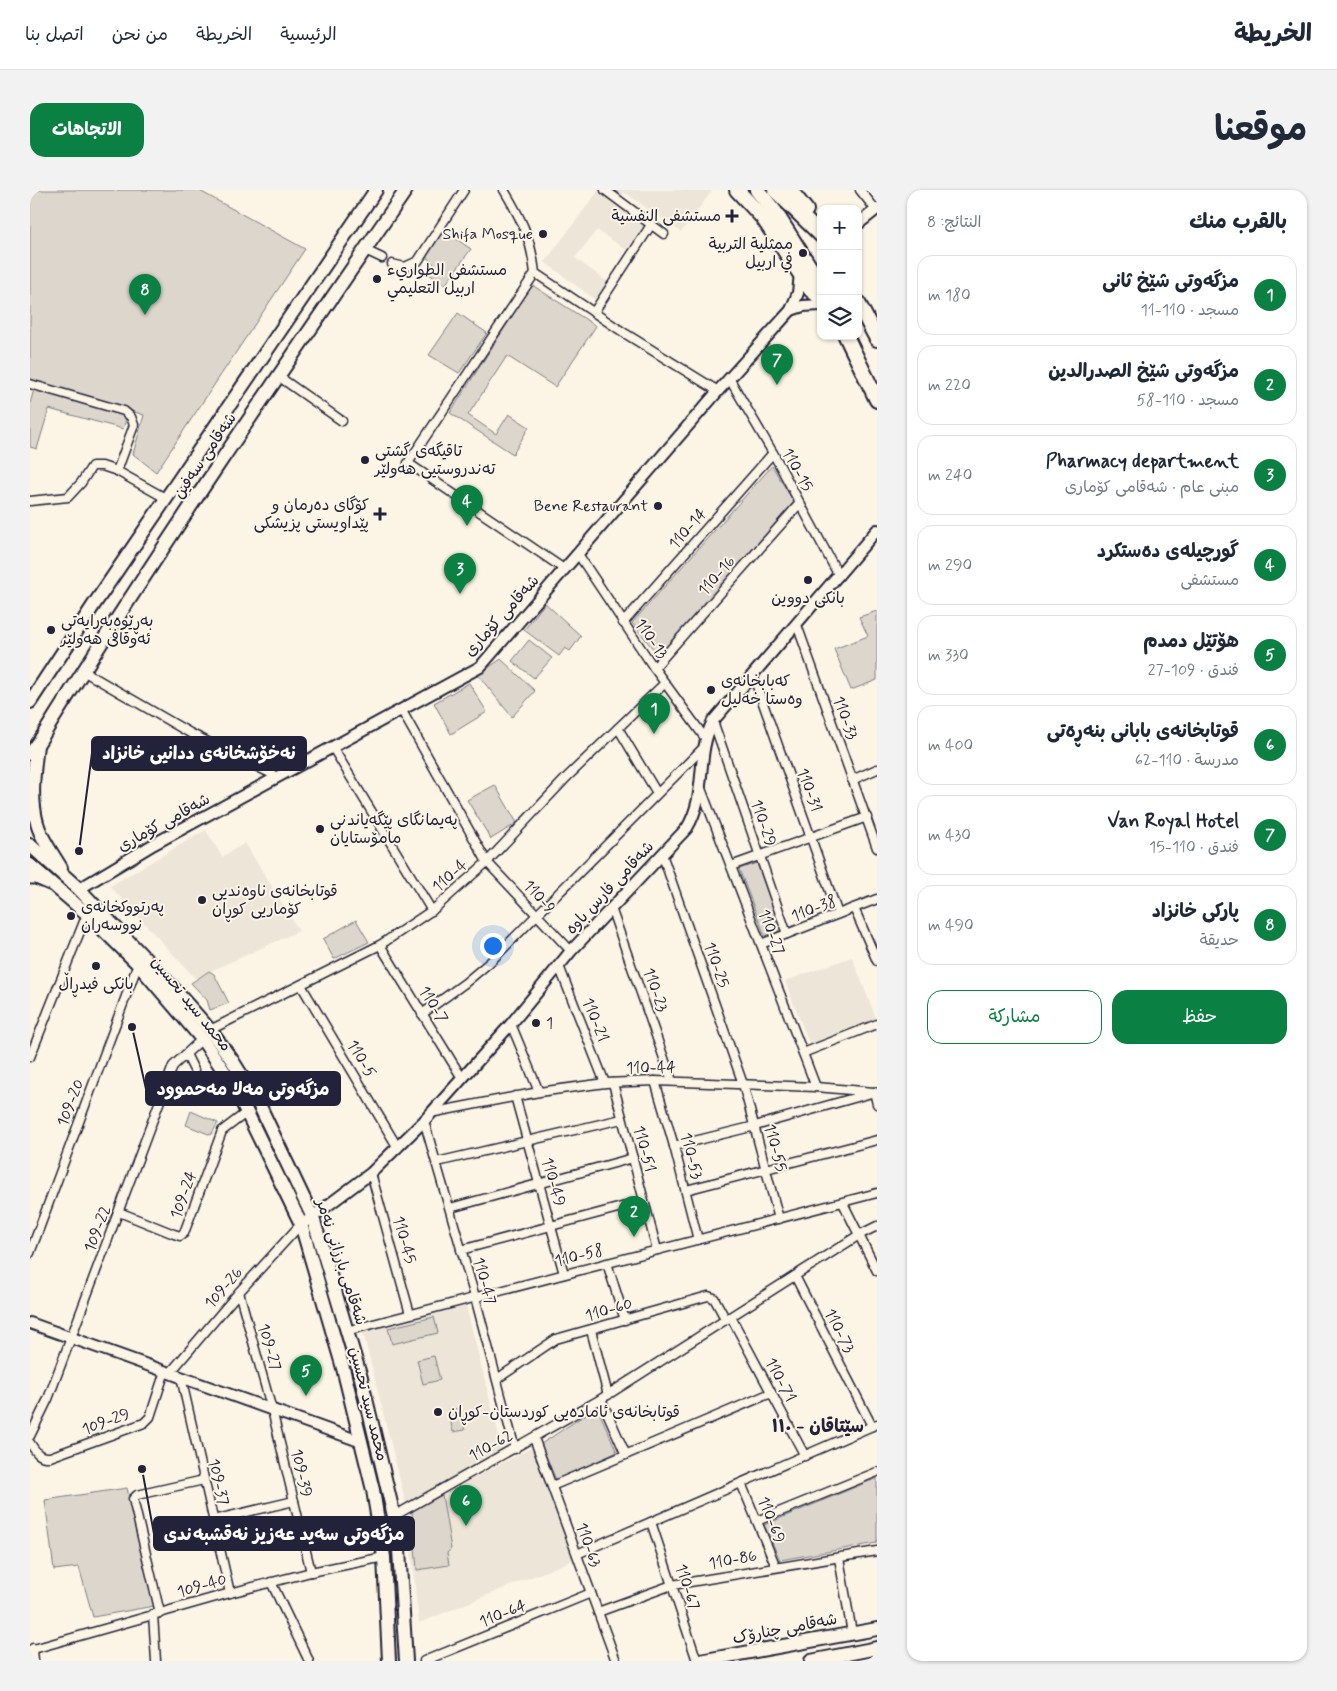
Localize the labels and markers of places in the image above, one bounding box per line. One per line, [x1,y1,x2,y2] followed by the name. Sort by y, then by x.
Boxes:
[611,206,721,227] place label: مستشفى النفسية
[725,209,739,223] marker: مستشفى النفسية
[442,224,533,245] place label: Shifa Mosque
[537,228,549,240] marker: Shifa Mosque
[709,234,793,273] place label: ممثلية التربية في اربيل
[797,247,809,259] marker: ممثلية التربية في اربيل
[387,260,507,302] place label: مستشفى الطواريء اربيل التعليمي
[371,273,383,285] marker: مستشفى الطواريء اربيل التعليمي
[129,274,161,315] pin: 8
[761,344,793,385] pin: 7
[373,441,496,480] place label: تاقیگەی گشتی تەندروستیی ھەولێر
[359,454,371,466] marker: تاقیگەی گشتی تەندروستیی ھەولێر
[451,485,483,526] pin: 4
[254,495,369,534] place label: کۆگای دەرمان و پێداویستی پزیشکی
[534,496,648,517] place label: Bene Restaurant
[652,500,664,512] marker: Bene Restaurant
[373,507,387,521] marker: کۆگای دەرمان و پێداویستی پزیشکی
[444,553,476,594] pin: 3
[802,574,814,586] marker: بانکی دووین
[771,588,845,609] place label: بانکی دووین
[59,611,153,650] place label: بەڕێوەبەرایەتی ئەوقافی هەولێر
[45,624,57,636] marker: بەڕێوەبەرایەتی ئەوقافی هەولێر
[721,671,803,710] place label: کەبابخانەی وەستا خەلیل
[705,684,717,696] marker: کەبابخانەی وەستا خەلیل
[638,693,670,734] pin: 1
[92,737,306,770] callout: نەخۆشخانەی ددانیی خانزاد
[330,810,458,849] place label: پەیمانگای پێگەیاندنی مامۆستایان
[314,823,326,835] marker: پەیمانگای پێگەیاندنی مامۆستایان
[212,881,338,923] place label: قوتابخانەی ناوەندیی کۆماریی کوڕان
[196,894,208,906] marker: قوتابخانەی ناوەندیی کۆماریی کوڕان
[81,897,164,936] place label: پەرتووکخانەی نووسەران
[65,910,77,922] marker: پەرتووکخانەی نووسەران
[90,960,102,972] marker: بانکی فیدڕاڵ
[58,972,134,998] place label: بانکی فیدڕاڵ
[546,1013,553,1034] place label: 1
[530,1017,542,1029] marker: 1
[146,1072,340,1105] callout: مزگەوتی مەلا مەحموود
[618,1196,650,1237] pin: 2
[290,1355,322,1396] pin: 5
[448,1402,680,1426] place label: قوتابخانەی ئامادەیی کوردستان-کوڕان
[432,1406,444,1418] marker: قوتابخانەی ئامادەیی کوردستان-کوڕان
[450,1485,482,1526] pin: 6
[154,1517,414,1550] callout: مزگەوتی سەید عەزیز نەقشبەندی

